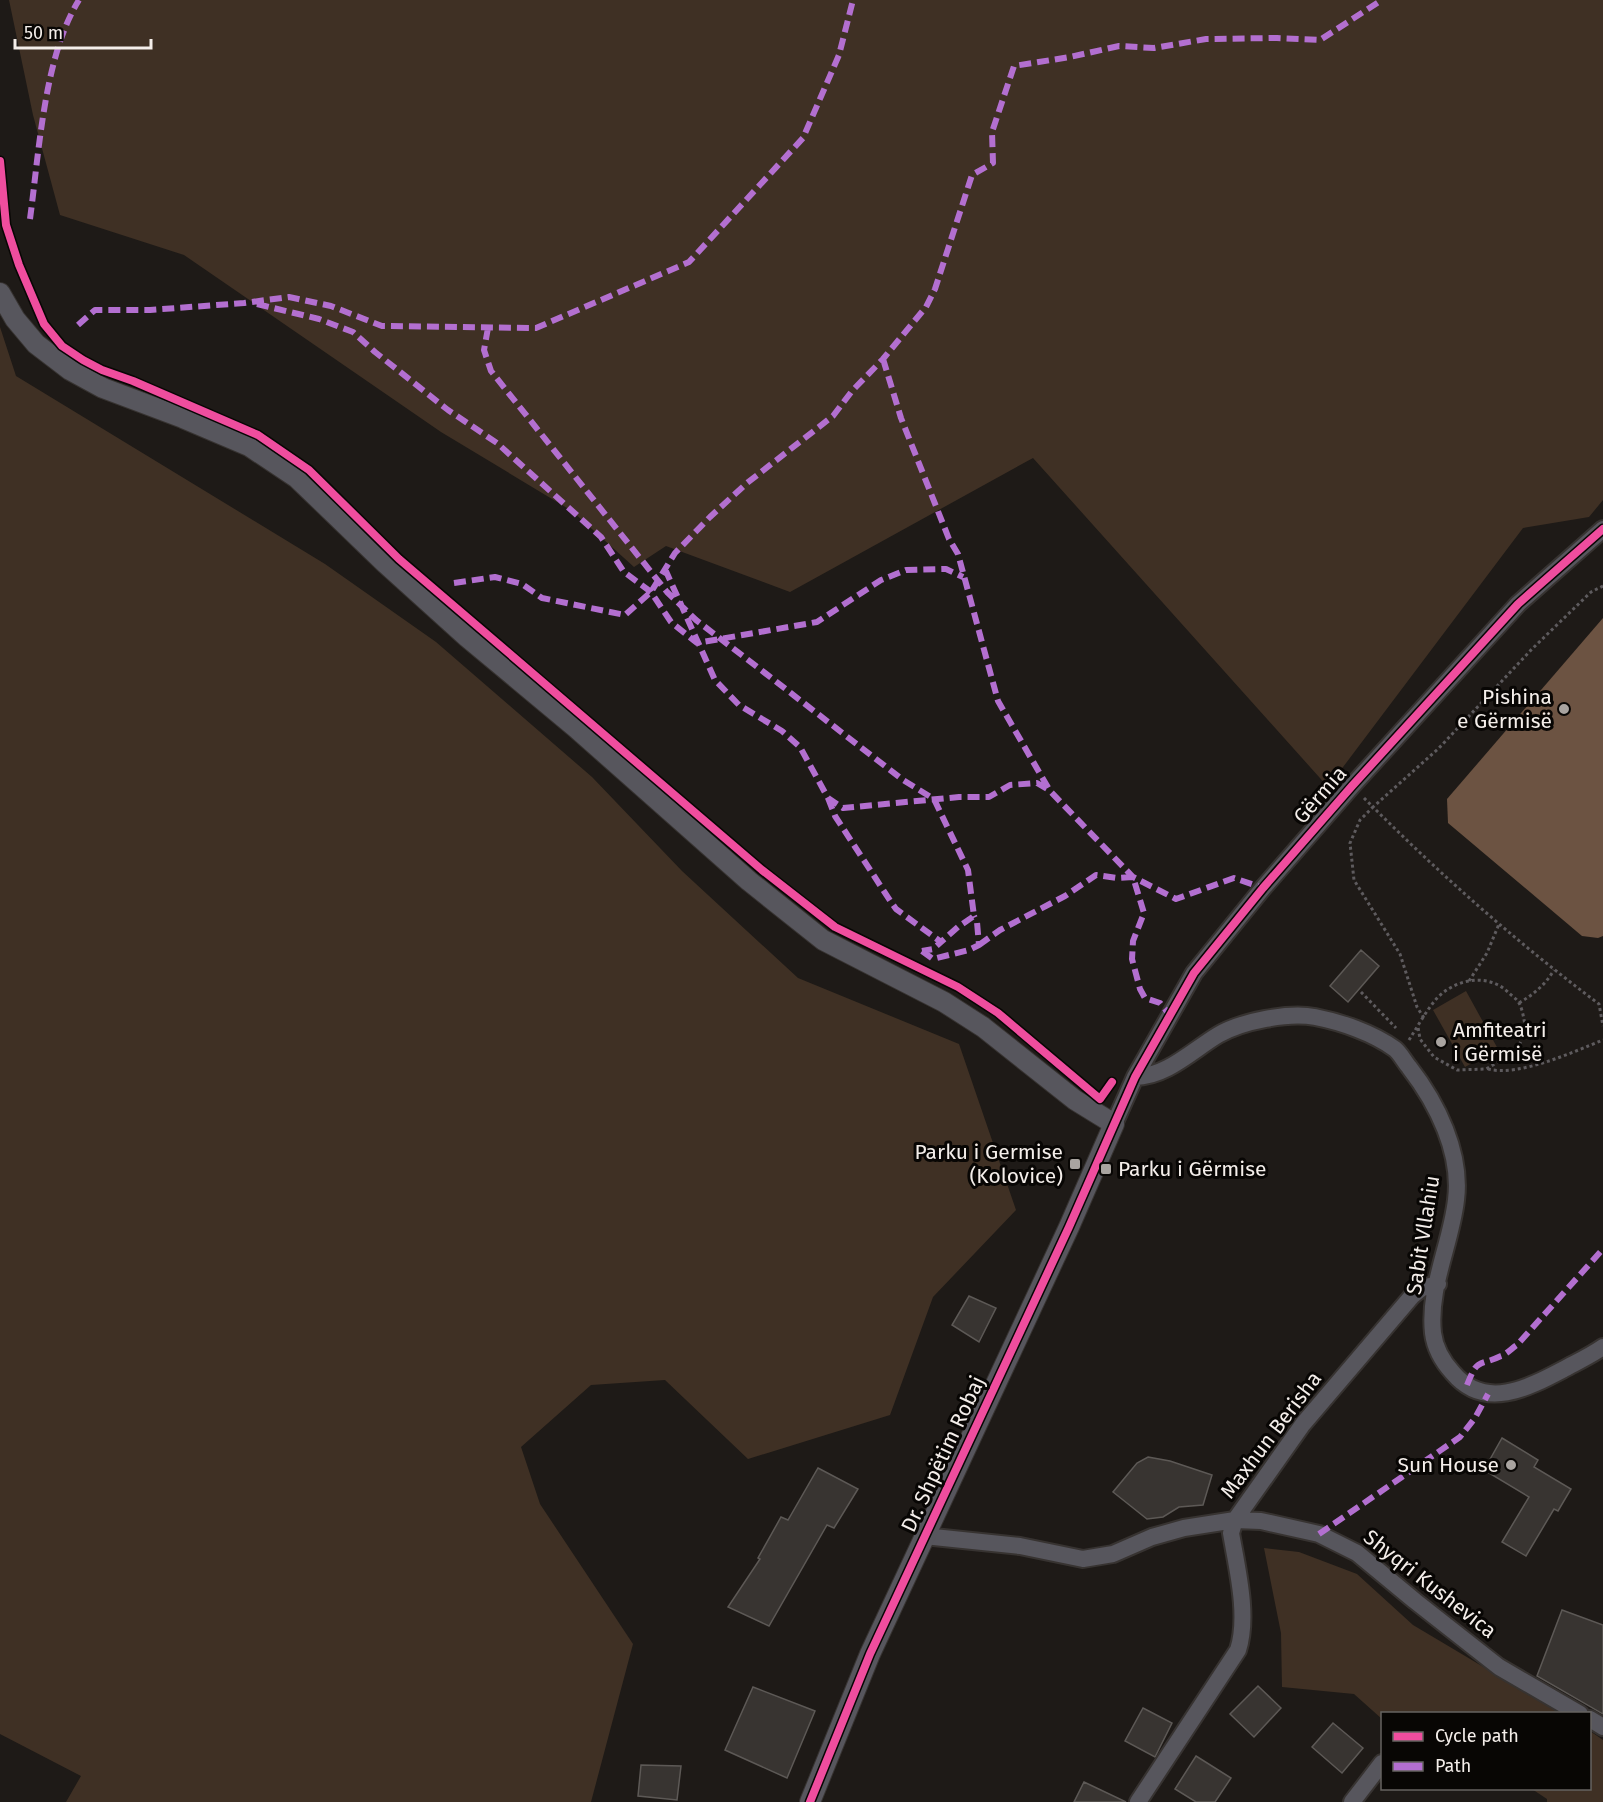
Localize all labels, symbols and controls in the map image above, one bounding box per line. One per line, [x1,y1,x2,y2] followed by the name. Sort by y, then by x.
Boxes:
[15,12,152,50] scale bar
[24,22,63,44] text: 50 m
[1457,684,1552,734] place label: Pishina e Gërmisë
[1557,702,1571,716] marker: Pishina e Gërmisë
[1288,761,1352,829] street label: Gërmia
[1453,1017,1547,1067] place label: Amfiteatri i Gërmisë
[1434,1035,1448,1049] marker: Amfiteatri i Gërmisë
[915,1139,1063,1189] place label: Parku i Germise (Kolovice)
[1118,1156,1266,1182] place label: Parku i Gërmise
[1068,1157,1082,1171] marker: Parku i Germise (Kolovice)
[1099,1162,1113,1176] marker: Parku i Gërmise
[1401,1174,1445,1296] street label: Sabit Vllahiu
[1215,1366,1327,1504] street label: Maxhun Berisha
[895,1372,991,1536] street label: Dr. Shpëtim Robaj
[1397,1452,1499,1478] place label: Sun House
[1504,1458,1518,1472] marker: Sun House
[1358,1524,1502,1644] street label: Shyqri Kushevica
[1381,1712,1591,1790] legend
[1435,1725,1519,1747] text: Cycle path
[1435,1755,1471,1777] text: Path

